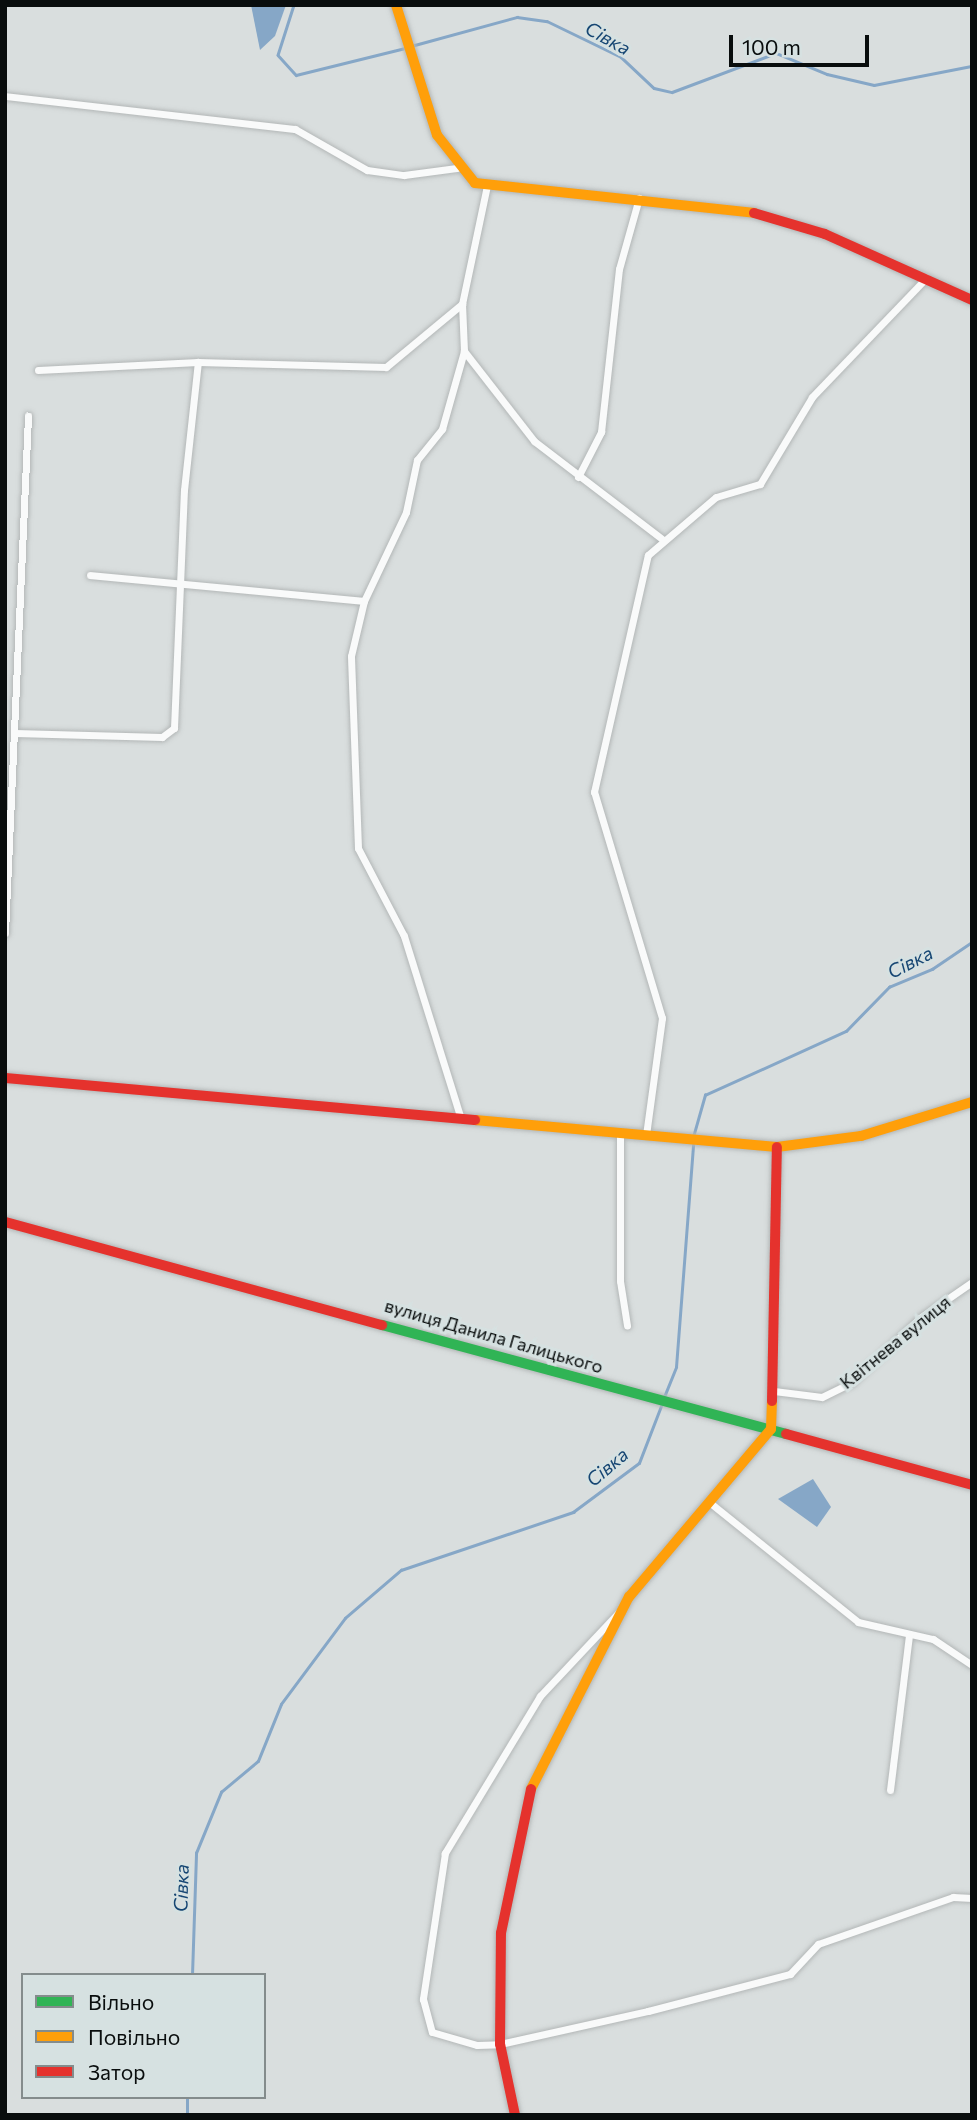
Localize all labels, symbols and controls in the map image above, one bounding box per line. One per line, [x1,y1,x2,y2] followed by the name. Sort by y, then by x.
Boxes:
[582,16,634,60] water label: Сівка
[732,21,872,65] scale bar
[742,34,801,59] text: 100 m
[883,941,937,983] water label: Сівка
[835,1291,955,1393] street label: Квітнева вулиця
[382,1294,606,1378] street label: вулиця Данила Галицького
[581,1443,633,1491] water label: Сівка
[169,1864,193,1912] water label: Сівка
[21,1973,266,2099] legend
[88,1989,154,2014] text: Вільно
[88,2024,180,2049] text: Повільно
[88,2059,145,2084] text: Затор

